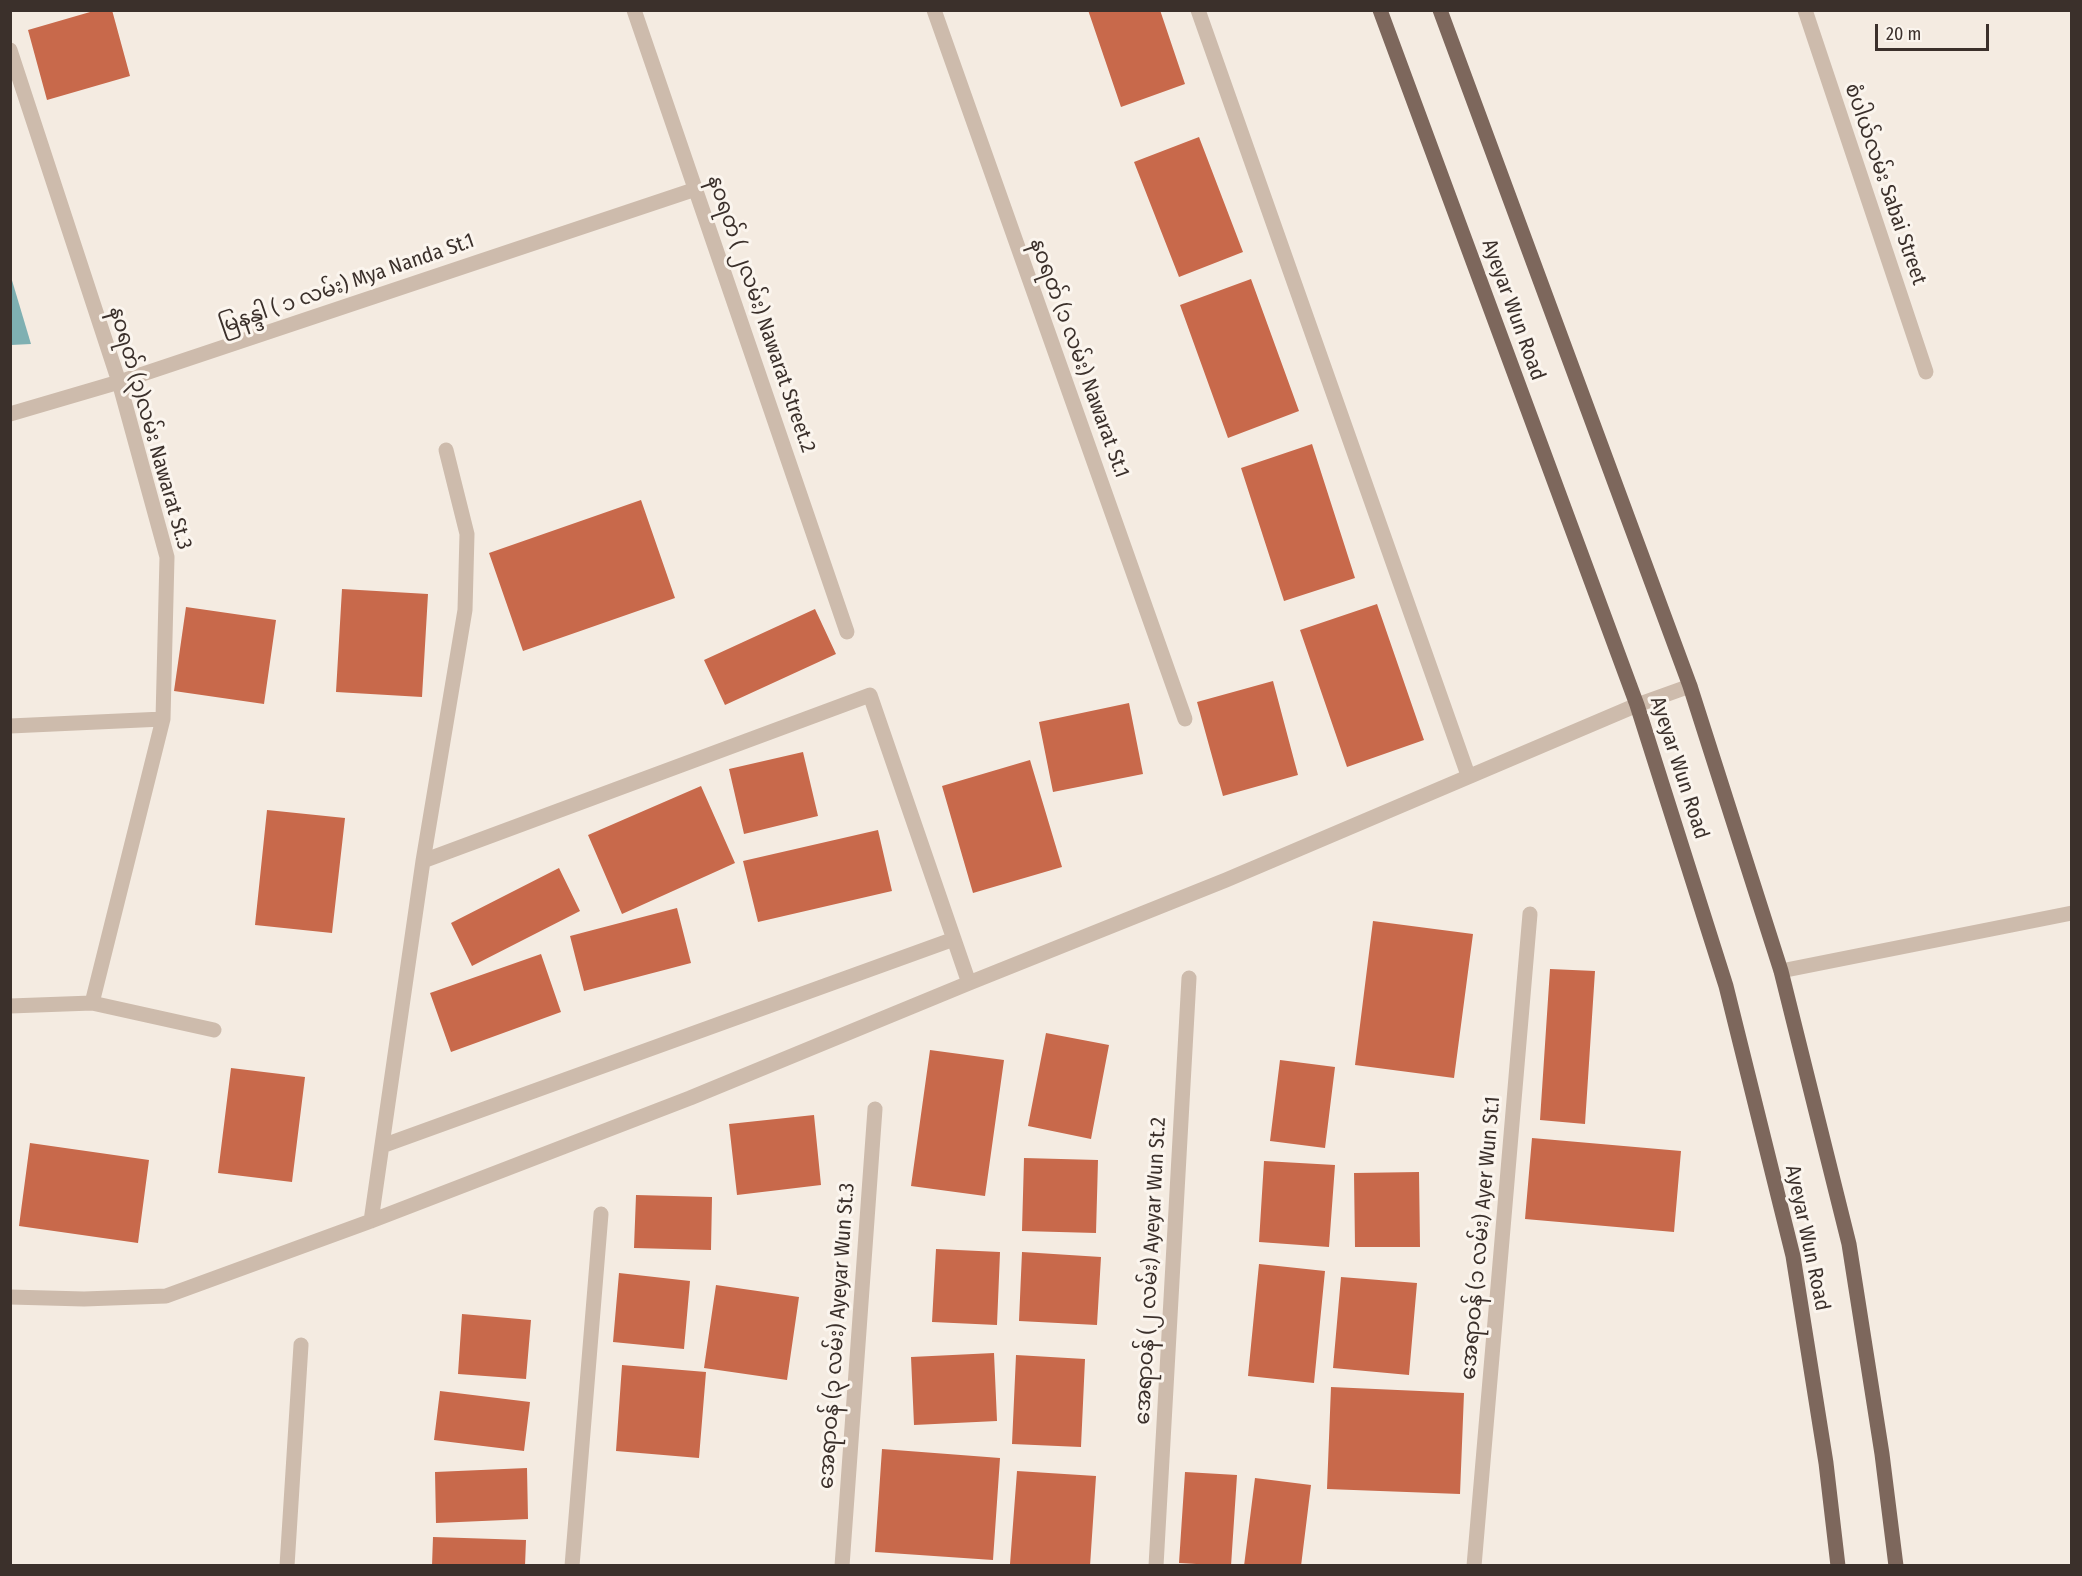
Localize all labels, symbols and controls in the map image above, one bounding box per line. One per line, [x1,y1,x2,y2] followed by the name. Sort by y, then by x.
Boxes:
[1878,12,1992,50] scale bar
[1886,23,1921,45] text: 20 m
[1839,80,1931,288] street label: စံပါယ်လမ်း Sabai Street
[702,172,820,456] street label: နဝရတ် ( ၂လမ်း) Nawarat Street.2
[216,228,478,340] street label: မြနန္ဒါ ( ၁ လမ်း) Mya Nanda St.1
[1024,235,1134,481] street label: နဝရတ် (၁ လမ်း) Nawarat St.1
[1476,236,1550,384] street label: Ayeyar Wun Road
[103,304,197,552] street label: နဝရတ် (၃)လမ်း Nawarat St.3
[1644,694,1714,842] street label: Ayeyar Wun Road
[1456,1095,1506,1381] street label: အေရာဝန် (၁ လမ်း) Ayer Wun St.1
[1130,1117,1172,1425] street label: အေရာဝန် (၂ လမ်း) Ayeyar Wun St.2
[1779,1163,1835,1313] street label: Ayeyar Wun Road
[814,1182,860,1490] street label: အေရာဝန် (၃ လမ်း) Ayeyar Wun St.3

